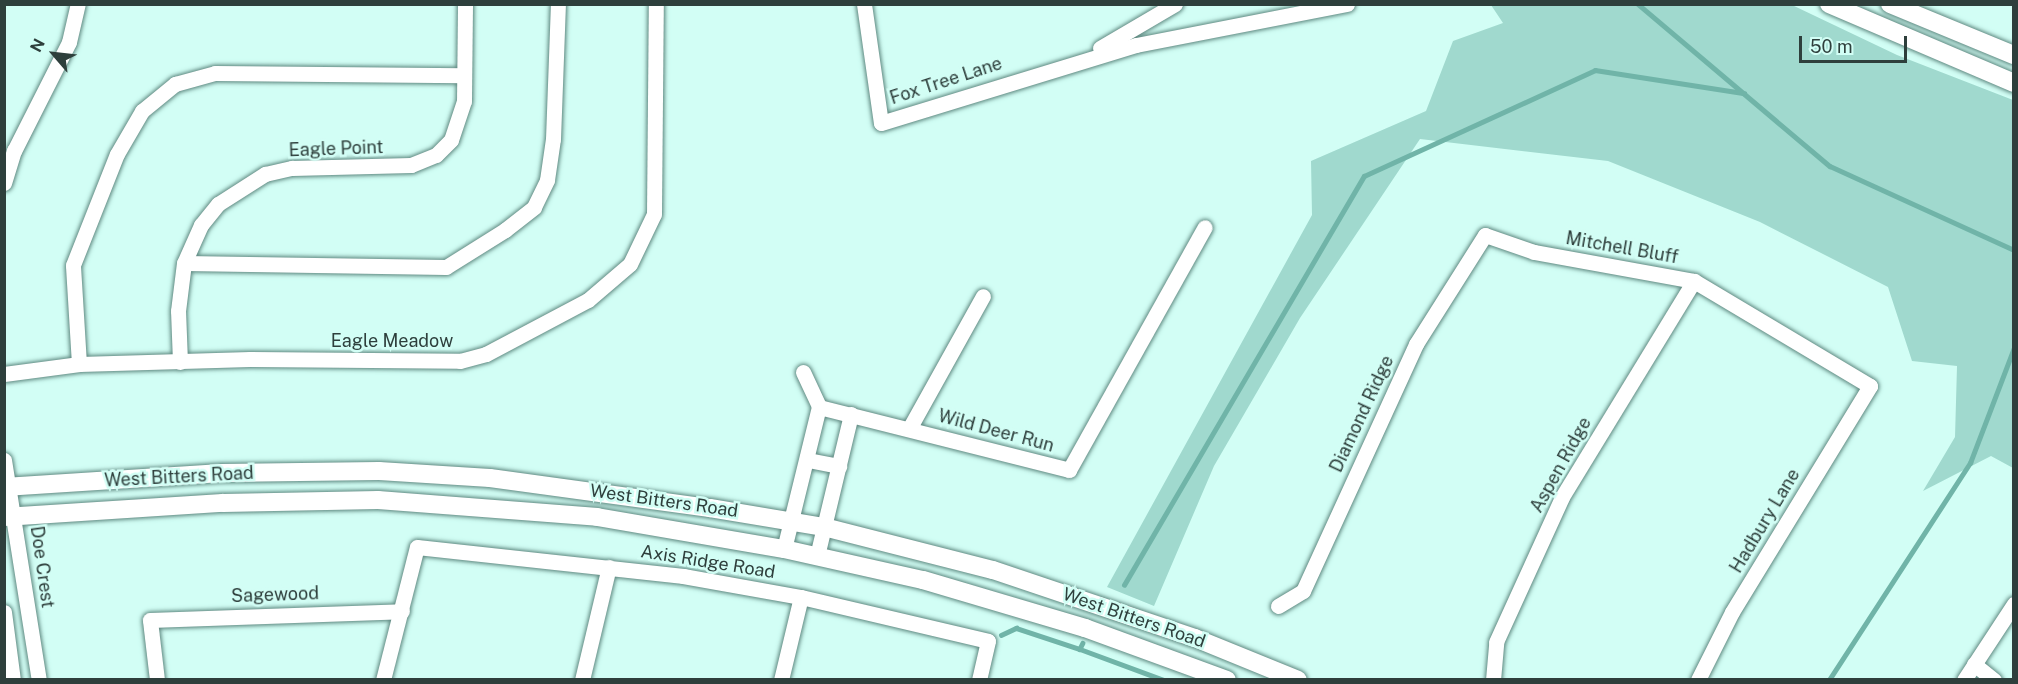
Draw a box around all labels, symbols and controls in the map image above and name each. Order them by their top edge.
north arrow [24,24,84,84]
scale bar [1802,24,1910,62]
text: N [26,35,49,55]
text: 50 m [1810,36,1853,57]
street label: Fox Tree Lane [887,53,1005,109]
street label: Eagle Point [288,137,384,161]
street label: Mitchell Bluff [1564,227,1680,269]
street label: Eagle Meadow [331,330,453,352]
street label: Diamond Ridge [1325,352,1399,476]
street label: Wild Deer Run [936,405,1056,457]
street label: Aspen Ridge [1526,414,1596,516]
street label: West Bitters Road [104,462,254,492]
street label: Hadbury Lane [1725,465,1805,577]
street label: West Bitters Road [589,480,739,522]
street label: Doe Crest [26,525,58,609]
street label: Axis Ridge Road [639,541,777,583]
street label: Sagewood [231,583,319,607]
street label: West Bitters Road [1060,583,1208,653]

